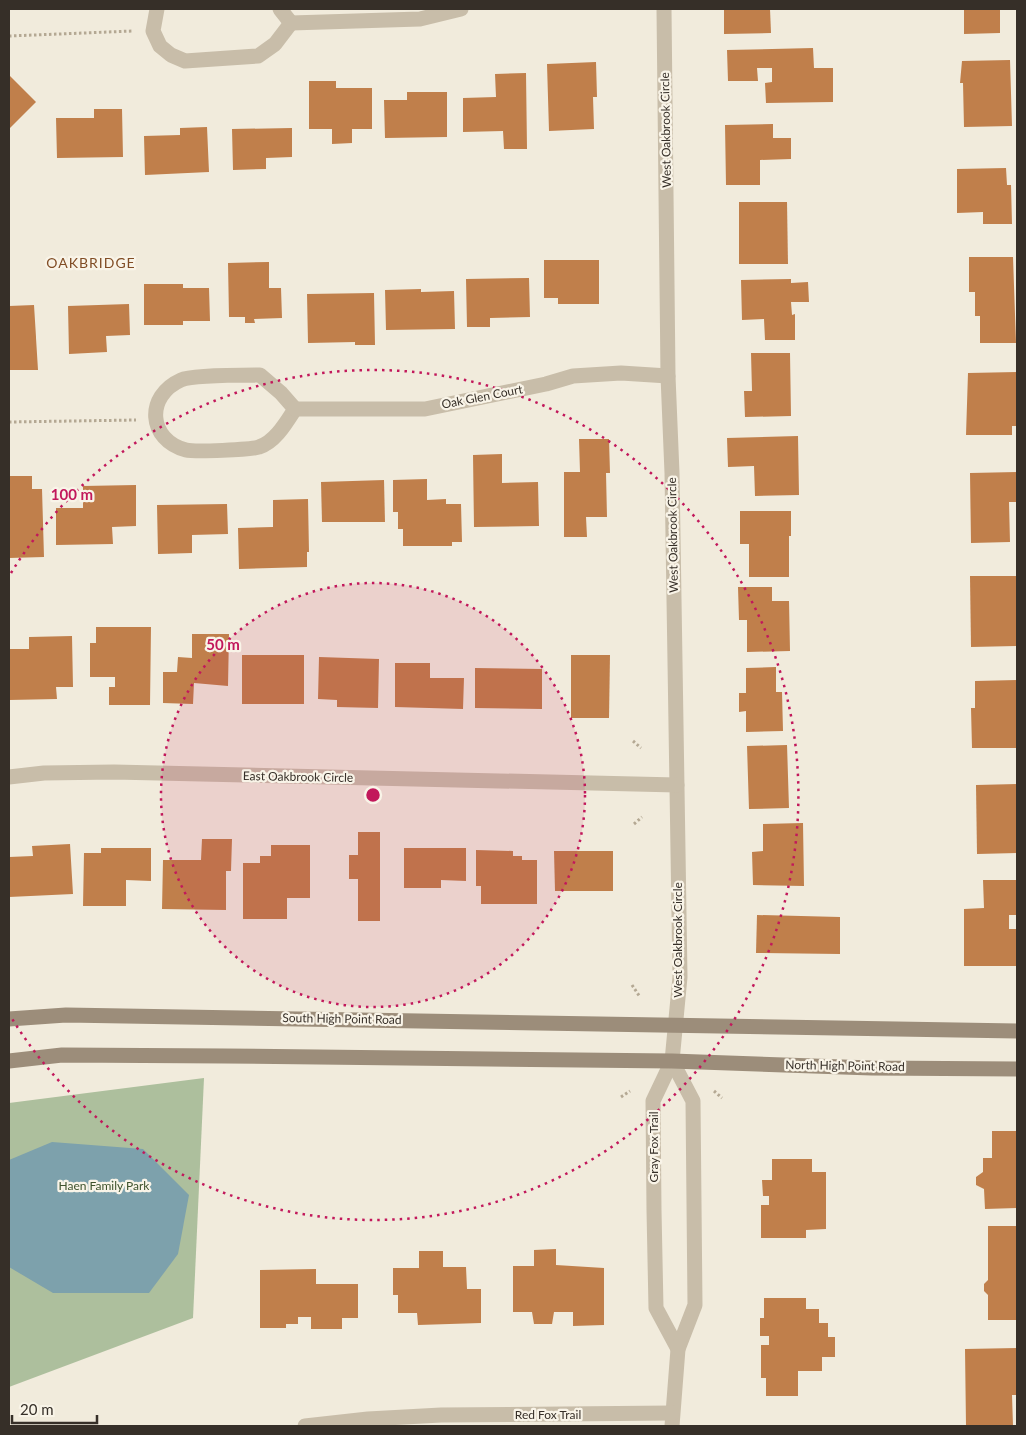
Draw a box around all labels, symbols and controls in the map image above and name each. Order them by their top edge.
street label: West Oakbrook Circle [657,72,674,188]
district label: OAKBRIDGE [46,254,136,271]
street label: Oak Glen Court [440,381,524,412]
street label: West Oakbrook Circle [664,477,681,593]
text: 100 m [51,485,93,503]
text: 50 m [206,635,240,653]
street label: East Oakbrook Circle [243,768,353,785]
centre of rings [364,786,382,804]
street label: West Oakbrook Circle [670,882,685,998]
street label: South High Point Road [282,1010,402,1027]
street label: North High Point Road [785,1057,905,1074]
street label: Gray Fox Trail [646,1112,661,1182]
park label: Haen Family Park [59,1178,150,1193]
scale bar [12,1392,98,1424]
text: 20 m [20,1400,54,1418]
street label: Red Fox Trail [515,1407,581,1422]

